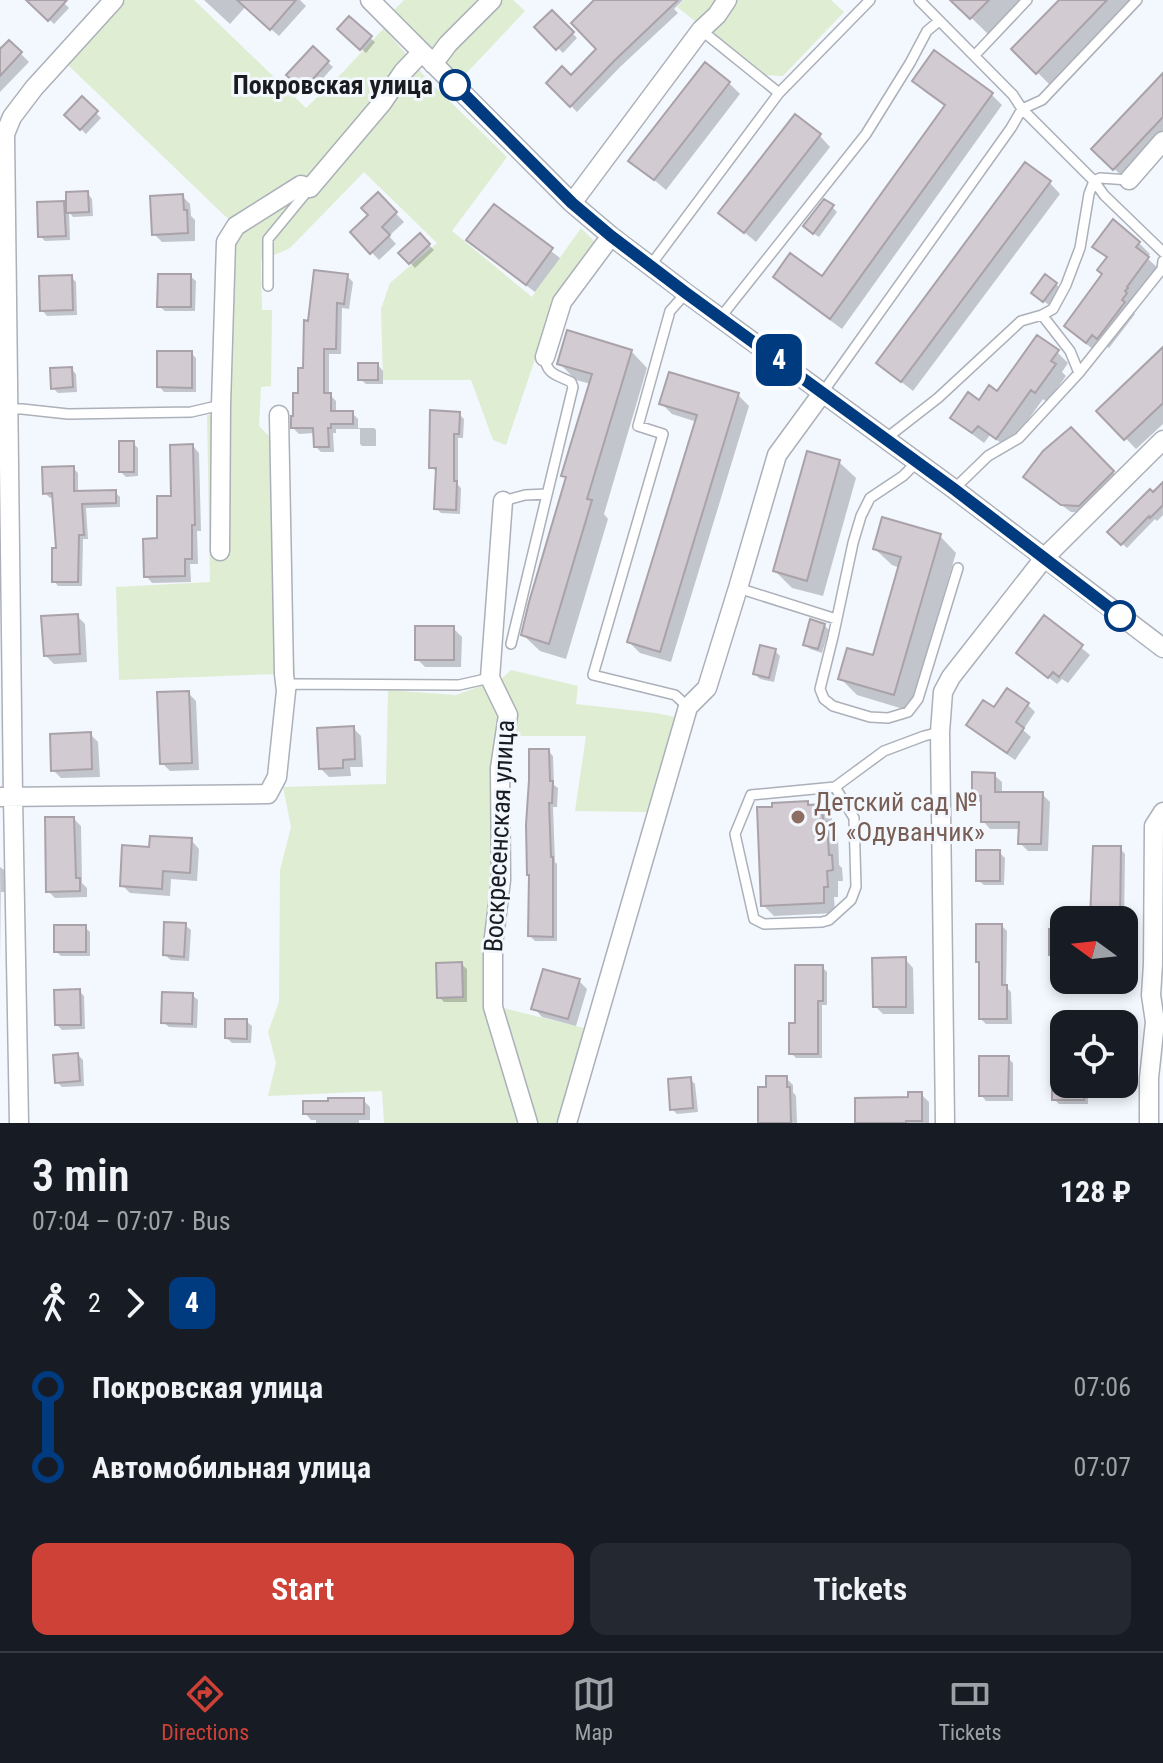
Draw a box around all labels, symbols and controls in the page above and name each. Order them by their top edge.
place label: Покровская улица [233,70,433,100]
marker: Покровская улица [440,70,470,100]
line badge: 4 [753,334,805,386]
text: 4 [772,343,786,376]
unlabelled marker [1105,601,1135,631]
street label: Воскресенская улица [478,719,520,953]
place label: Детский сад № 91 «Одуванчик» [814,787,985,847]
marker: Детский сад № 91 «Одуванчик» [789,808,807,826]
north arrow [1050,906,1138,994]
map controls [1050,906,1138,1098]
button: locate [1050,1010,1138,1098]
text: 3 min [32,1150,129,1202]
text: 128 ₽ [1060,1174,1131,1209]
text: 07:04 – 07:07 · Bus [32,1206,231,1236]
icon: walk [32,1281,76,1325]
icon: forward [113,1281,157,1325]
text: 4 [185,1286,199,1319]
text: 2 [88,1288,101,1318]
text: Покровская улица [92,1370,323,1405]
text: 07:06 [1074,1372,1131,1402]
text: Автомобильная улица [92,1450,371,1485]
text: 07:07 [1074,1452,1131,1482]
button: Start [32,1543,574,1635]
button: Tickets [590,1543,1131,1635]
tab: Directions [161,1672,249,1745]
tab: Map [572,1672,616,1745]
tab: Tickets [938,1672,1002,1745]

